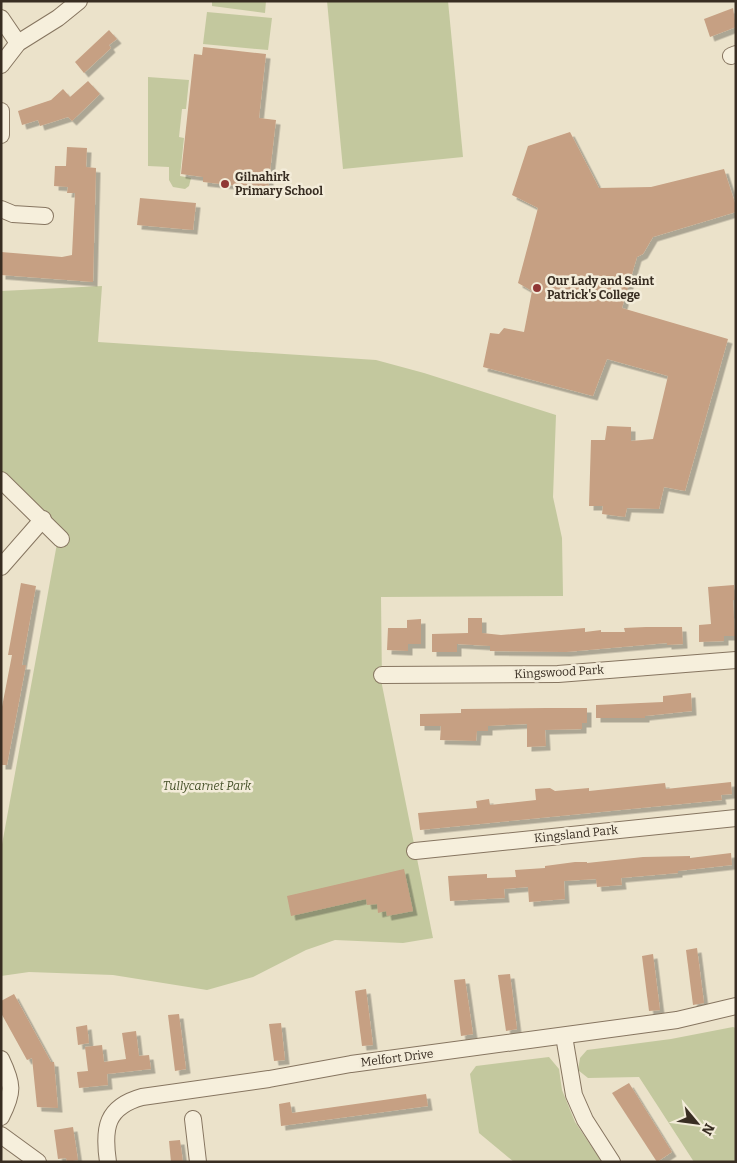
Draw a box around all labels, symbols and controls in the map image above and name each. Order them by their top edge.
place label: Gilnahirk Primary School [235,170,323,198]
marker: Gilnahirk Primary School [219,178,231,190]
place label: Our Lady and Saint Patrick's College [547,274,655,302]
marker: Our Lady and Saint Patrick's College [531,282,543,294]
street label: Kingswood Park [514,663,604,681]
park label: Tullycarnet Park [163,779,252,793]
street label: Kingsland Park [533,823,619,845]
street label: Melfort Drive [360,1047,434,1069]
north arrow [672,1098,722,1148]
text: N [698,1120,718,1138]

